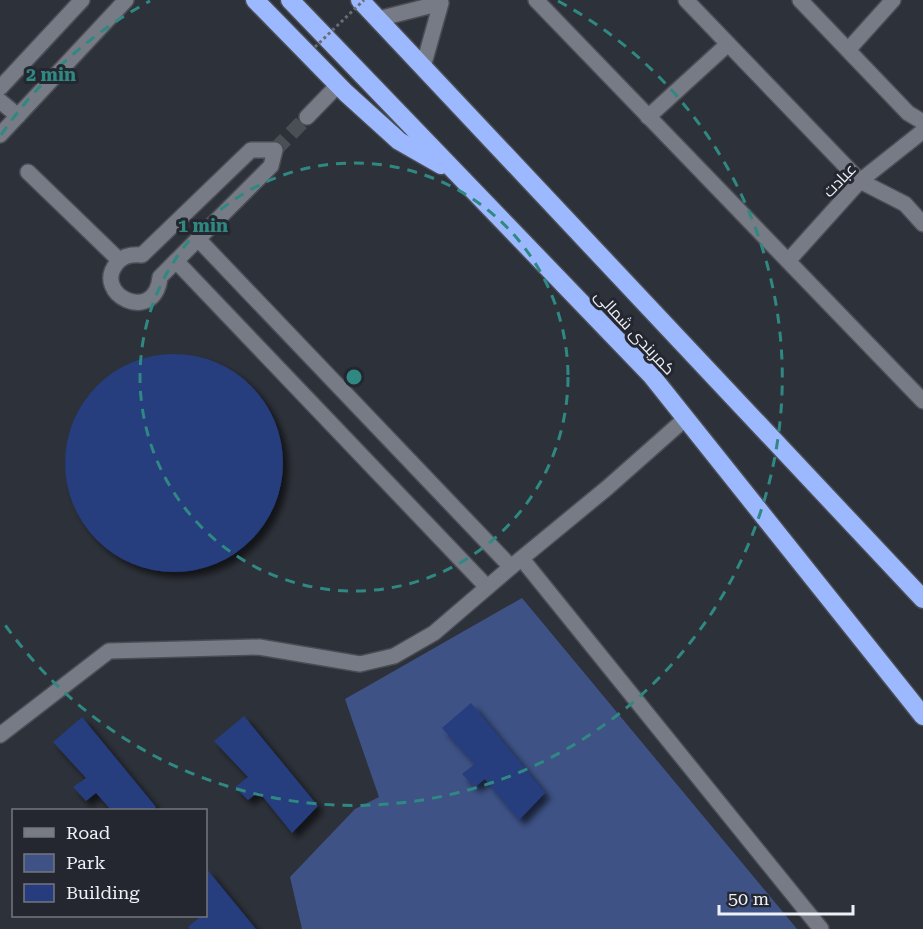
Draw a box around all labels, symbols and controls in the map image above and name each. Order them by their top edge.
text: 2 min [26,64,76,85]
street label: عبادت [819,160,860,201]
text: 1 min [178,215,228,236]
street label: کمربندی شمالی [590,286,679,379]
centre of rings [344,367,364,387]
legend [12,809,207,917]
text: Road [66,822,111,843]
text: Park [66,852,106,873]
scale bar [719,878,852,916]
text: Building [66,882,140,903]
text: 50 m [728,888,769,909]

